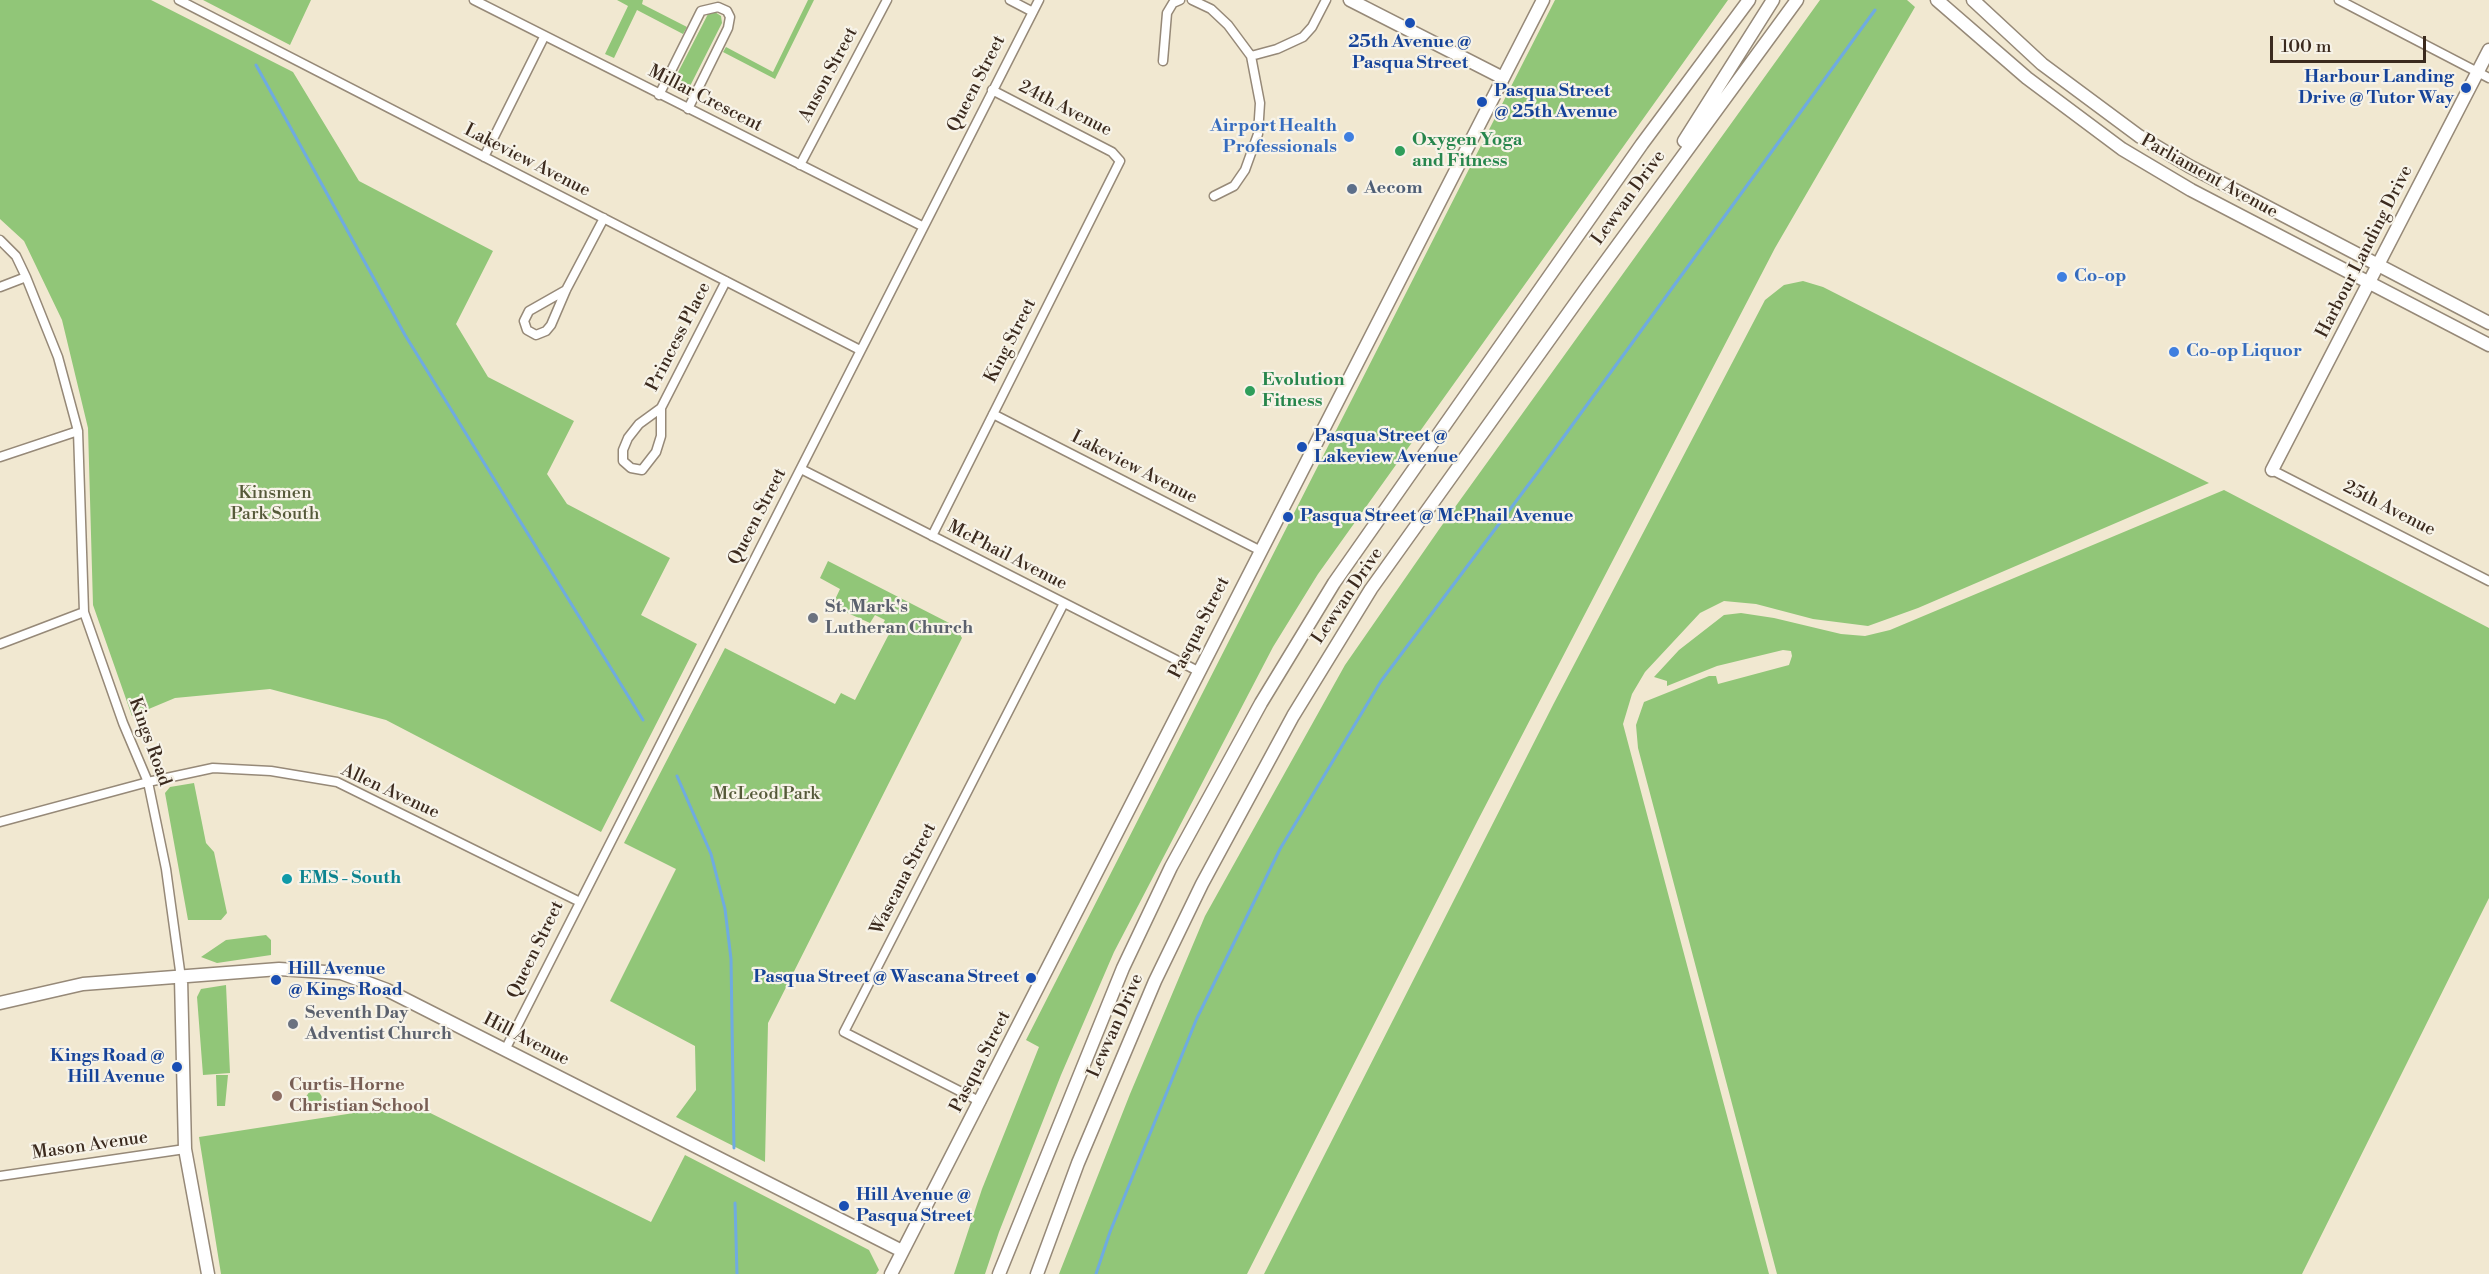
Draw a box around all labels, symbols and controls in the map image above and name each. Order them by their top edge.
marker: 25th Avenue @ Pasqua Street [1403,16,1417,30]
street label: Anson Street [795,24,863,126]
scale bar [2273,24,2429,62]
street label: Queen Street [943,32,1011,136]
place label: 25th Avenue @ Pasqua Street [1348,32,1472,74]
text: 100 m [2281,35,2332,58]
street label: Millar Crescent [644,61,766,137]
place label: Harbour Landing Drive @ Tutor Way [2298,67,2454,110]
street label: 24th Avenue [1015,76,1115,142]
place label: Pasqua Street @ 25th Avenue [1494,81,1617,124]
marker: Harbour Landing Drive @ Tutor Way [2459,81,2473,95]
marker: Pasqua Street @ 25th Avenue [1475,95,1489,109]
place label: Airport Health Professionals [1210,116,1337,158]
street label: Lakeview Avenue [460,120,594,202]
marker: Airport Health Professionals [1342,130,1356,144]
place label: Oxygen Yoga and Fitness [1412,130,1523,172]
street label: Parliament Avenue [2137,130,2281,224]
marker: Oxygen Yoga and Fitness [1393,144,1407,158]
street label: Lewvan Drive [1587,147,1671,249]
street label: Harbour Landing Drive [2312,162,2418,342]
place label: Aecom [1364,178,1423,200]
marker: Aecom [1345,182,1359,196]
place label: Co-op [2074,266,2127,288]
marker: Co-op [2055,270,2069,284]
street label: Princess Place [642,279,716,395]
street label: King Street [981,295,1041,387]
place label: Co-op Liquor [2186,341,2302,363]
marker: Co-op Liquor [2167,345,2181,359]
place label: Evolution Fitness [1262,370,1344,412]
marker: Evolution Fitness [1243,384,1257,398]
place label: Pasqua Street @ Lakeview Avenue [1314,426,1458,468]
street label: Lakeview Avenue [1067,427,1201,509]
marker: Pasqua Street @ Lakeview Avenue [1295,440,1309,454]
street label: Queen Street [724,465,792,569]
street label: 25th Avenue [2339,477,2439,541]
park label: Kinsmen Park South [230,483,320,526]
place label: Pasqua Street @ McPhail Avenue [1300,506,1573,528]
marker: Pasqua Street @ McPhail Avenue [1281,510,1295,524]
street label: McPhail Avenue [944,517,1070,595]
street label: Lewvan Drive [1308,544,1388,648]
street label: Pasqua Street [1165,573,1235,683]
place label: St. Mark's Lutheran Church [825,597,973,640]
marker: St. Mark's Lutheran Church [806,611,820,625]
street label: Kings Road [123,695,175,789]
street label: Allen Avenue [337,760,443,824]
park label: McLeod Park [712,784,820,806]
street label: Wascana Street [867,819,941,939]
place label: EMS - South [299,868,401,890]
marker: EMS - South [280,872,294,886]
street label: Queen Street [503,898,569,1002]
place label: Hill Avenue @ Kings Road [288,959,403,1002]
place label: Pasqua Street @ Wascana Street [753,967,1019,989]
marker: Pasqua Street @ Wascana Street [1024,971,1038,985]
street label: Lewvan Drive [1083,971,1149,1081]
marker: Hill Avenue @ Kings Road [269,973,283,987]
place label: Seventh Day Adventist Church [305,1003,452,1046]
street label: Pasqua Street [946,1007,1016,1117]
street label: Hill Avenue [479,1009,573,1071]
marker: Seventh Day Adventist Church [286,1017,300,1031]
place label: Kings Road @ Hill Avenue [50,1046,165,1088]
marker: Kings Road @ Hill Avenue [170,1060,184,1074]
place label: Curtis-Horne Christian School [289,1075,430,1118]
marker: Curtis-Horne Christian School [270,1089,284,1103]
street label: Mason Avenue [31,1127,149,1165]
place label: Hill Avenue @ Pasqua Street [856,1185,972,1228]
marker: Hill Avenue @ Pasqua Street [837,1199,851,1213]

